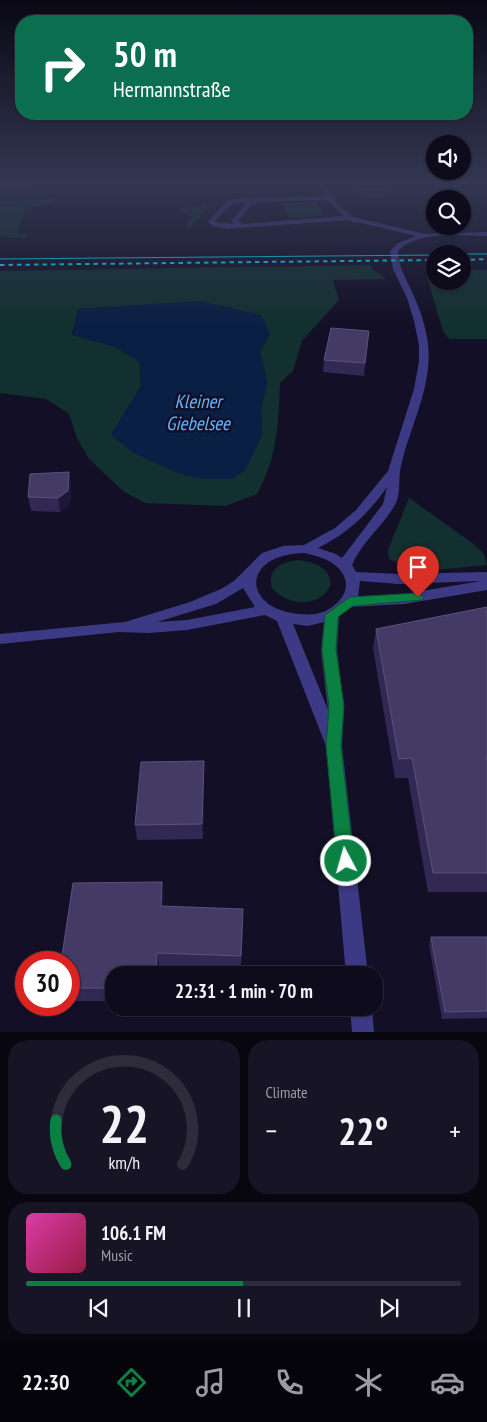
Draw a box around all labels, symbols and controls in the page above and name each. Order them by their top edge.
text: 50 m [113,31,177,77]
icon: right [30,35,95,100]
text: Hermannstraße [113,75,230,103]
map controls [426,135,471,290]
button: sound [426,135,471,180]
button: search [426,190,471,235]
button: layers [426,245,471,290]
water label: Kleiner Giebelsee [166,389,231,435]
pin [397,546,439,597]
icon: arrive [404,553,432,581]
position arrow [319,834,371,886]
speed limit sign: 30 [15,951,80,1016]
text: 22:31 · 1 min · 70 m [175,979,313,1003]
text: Climate [266,1082,308,1102]
text: 22 [99,1090,149,1157]
text: 22° [338,1106,388,1155]
text: − [266,1112,277,1149]
text: + [449,1112,461,1149]
text: km/h [108,1151,140,1174]
text: 106.1 FM [101,1221,166,1245]
text: Music [101,1245,133,1265]
icon: previous [85,1294,113,1322]
icon: pause [230,1294,258,1322]
icon: next [375,1294,403,1322]
icon: directions [114,1365,149,1400]
icon: music [193,1365,228,1400]
icon: phone [272,1365,307,1400]
icon: climate [351,1365,386,1400]
icon: car [430,1365,465,1400]
text: 22:30 [22,1368,70,1396]

